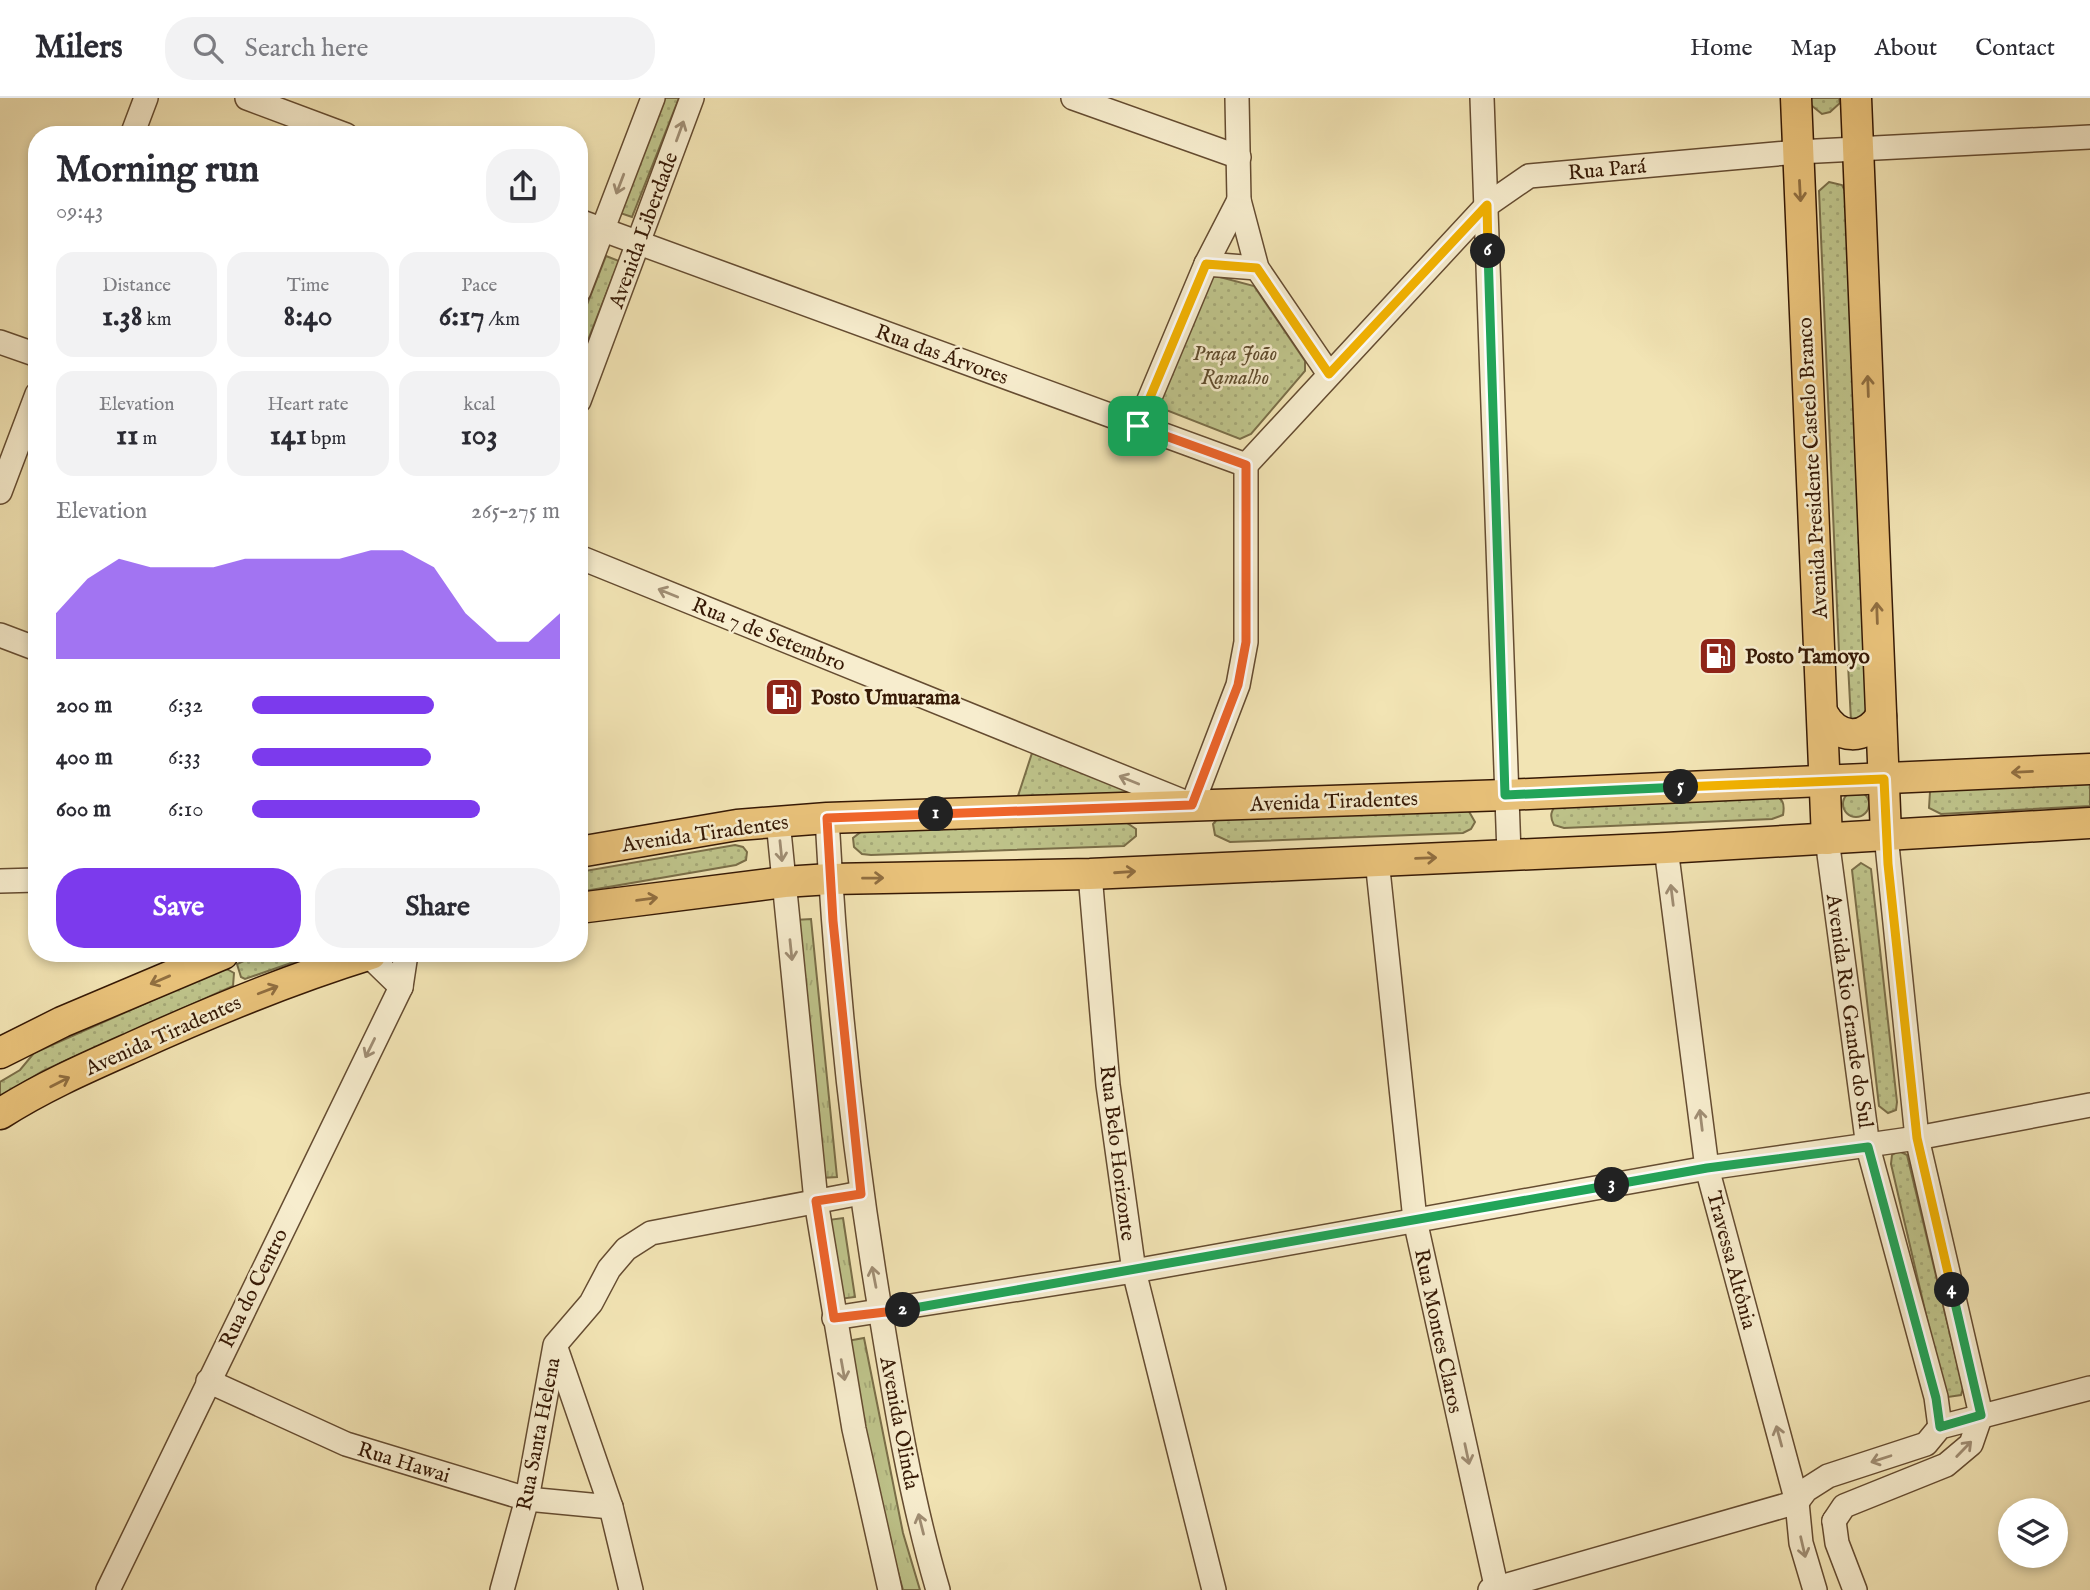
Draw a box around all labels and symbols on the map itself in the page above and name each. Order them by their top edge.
one-way arrow [675,120,687,142]
street label: Avenida Liberdade [603,148,685,313]
street label: Rua Pará [1567,154,1648,187]
one-way arrow [612,173,625,195]
one-way arrow [1794,179,1807,201]
pin: 6 [1470,234,1506,268]
street label: Avenida Presidente Castelo Branco [1792,316,1835,620]
street label: Rua das Árvores [871,318,1012,392]
park label: Praça João Ramalho [1193,341,1277,392]
one-way arrow [1861,374,1874,397]
pin [1108,396,1168,456]
one-way arrow [658,585,680,598]
street label: Rua 7 de Setembro [687,592,849,679]
one-way arrow [1870,602,1883,625]
fuel station icon: Posto Tamoyo [1697,635,1739,677]
place label: Posto Tamoyo [1745,644,1870,671]
fuel station icon: Posto Umuarama [763,676,805,718]
place label: Posto Umuarama [811,685,961,712]
one-way arrow [2011,766,2034,779]
pin: 5 [1664,770,1698,804]
one-way arrow [1118,772,1140,785]
street label: Avenida Tiradentes [1249,786,1419,819]
pin: 1 [918,796,954,832]
street label: Avenida Tiradentes [619,809,790,860]
one-way arrow [775,840,788,862]
one-way arrow [1414,851,1437,864]
one-way arrow [1113,865,1136,878]
one-way arrow [861,871,884,885]
one-way arrow [1666,884,1679,906]
street label: Avenida Rio Grande do Sul [1819,891,1878,1130]
one-way arrow [635,892,658,905]
one-way arrow [785,938,798,960]
one-way arrow [150,975,171,988]
one-way arrow [257,983,279,996]
street label: Avenida Tiradentes [80,990,246,1083]
one-way arrow [363,1037,377,1058]
street label: Rua Belo Horizonte [1092,1064,1141,1243]
one-way arrow [49,1074,70,1088]
one-way arrow [1695,1109,1708,1132]
pin: 3 [1594,1168,1630,1202]
street label: Travessa Altônia [1699,1188,1762,1333]
street label: Rua do Centro [214,1225,295,1353]
street label: Rua Montes Claros [1407,1247,1468,1416]
one-way arrow [866,1266,880,1288]
pin: 4 [1934,1272,1969,1308]
pin: 2 [886,1292,920,1328]
street label: Avenida Olinda [872,1354,925,1493]
street label: Rua Santa Helena [511,1355,568,1513]
one-way arrow [837,1358,850,1381]
one-way arrow [1772,1425,1785,1447]
street label: Rua Hawai [354,1437,453,1490]
one-way arrow [1955,1440,1972,1457]
one-way arrow [1460,1442,1474,1465]
one-way arrow [1871,1453,1893,1466]
one-way arrow [914,1513,927,1536]
one-way arrow [1797,1535,1810,1557]

